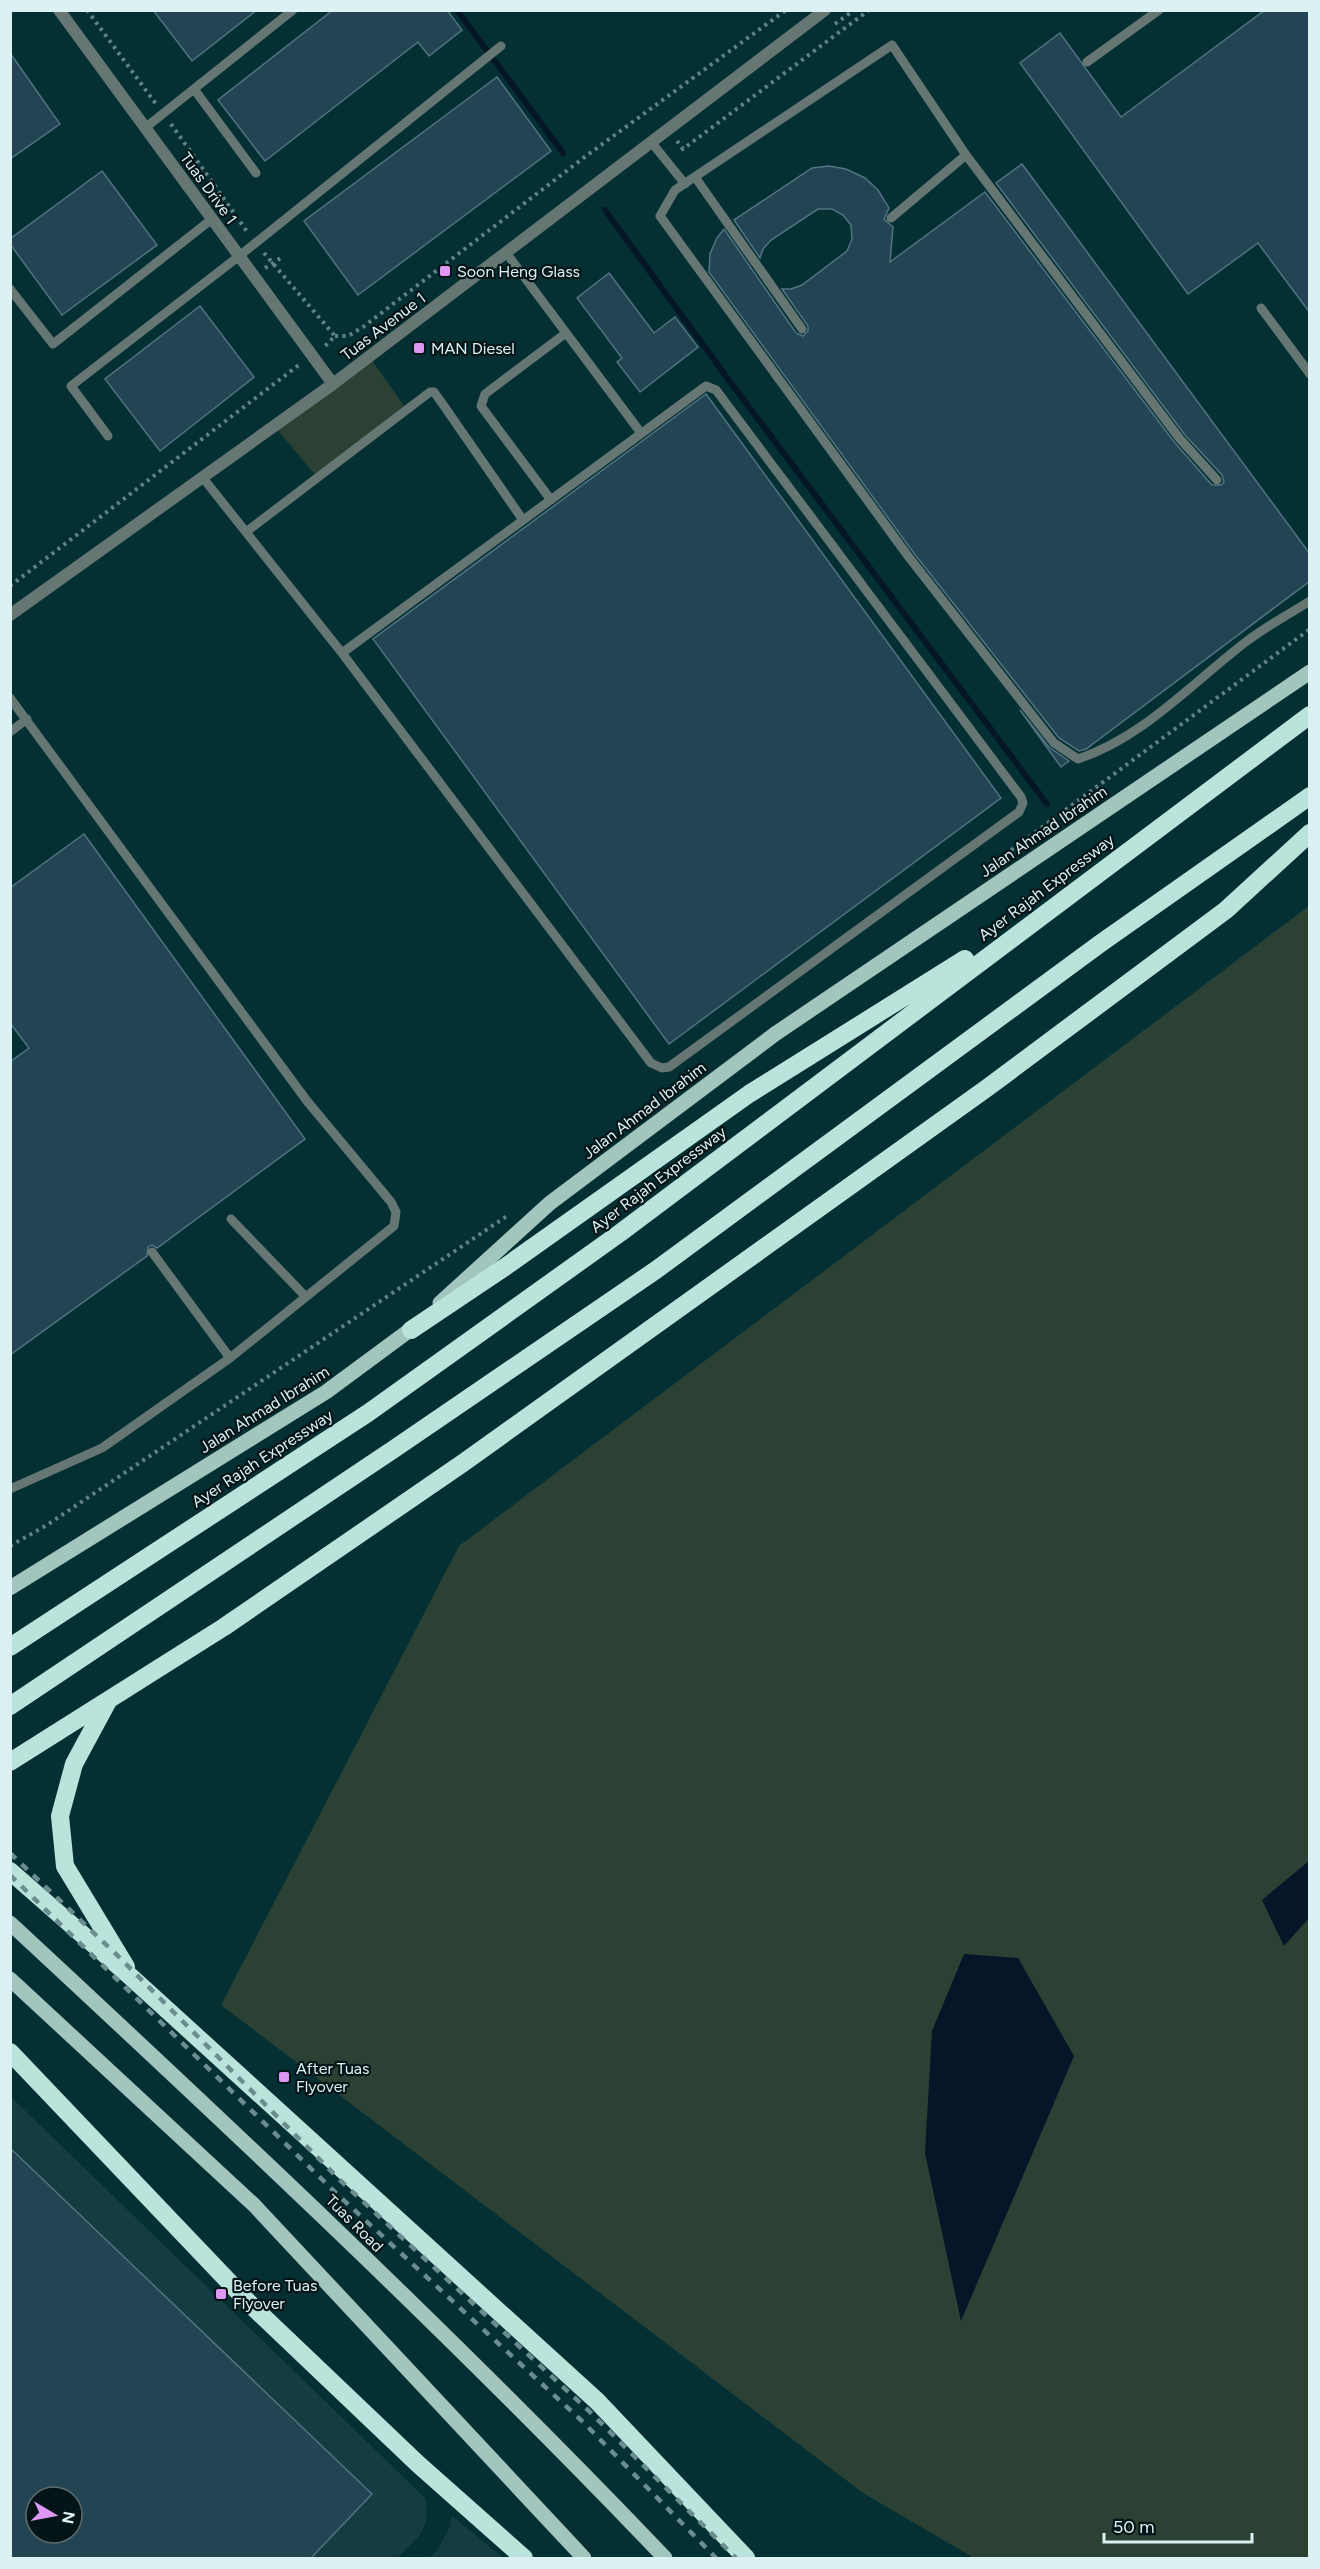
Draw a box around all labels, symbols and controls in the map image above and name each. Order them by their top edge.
street label: Tuas Drive 1 [176,149,241,228]
place label: Soon Heng Glass [457,262,580,281]
marker: Soon Heng Glass [438,264,452,278]
street label: Tuas Avenue 1 [337,288,429,364]
place label: MAN Diesel [431,339,515,358]
marker: MAN Diesel [412,341,426,355]
street label: Jalan Ahmad Ibrahim [976,782,1111,881]
street label: Ayer Rajah Expressway [975,830,1118,945]
street label: Jalan Ahmad Ibrahim [579,1058,710,1163]
street label: Ayer Rajah Expressway [587,1122,730,1237]
street label: Jalan Ahmad Ibrahim [196,1362,333,1457]
street label: Ayer Rajah Expressway [188,1405,337,1511]
place label: After Tuas Flyover [296,2059,369,2096]
marker: After Tuas Flyover [277,2070,291,2084]
street label: Tuas Road [322,2191,387,2256]
place label: Before Tuas Flyover [233,2276,317,2313]
marker: Before Tuas Flyover [214,2287,228,2301]
north arrow [24,2485,84,2545]
scale bar [1104,2506,1252,2544]
text: N [58,2510,79,2525]
text: 50 m [1113,2516,1155,2538]

